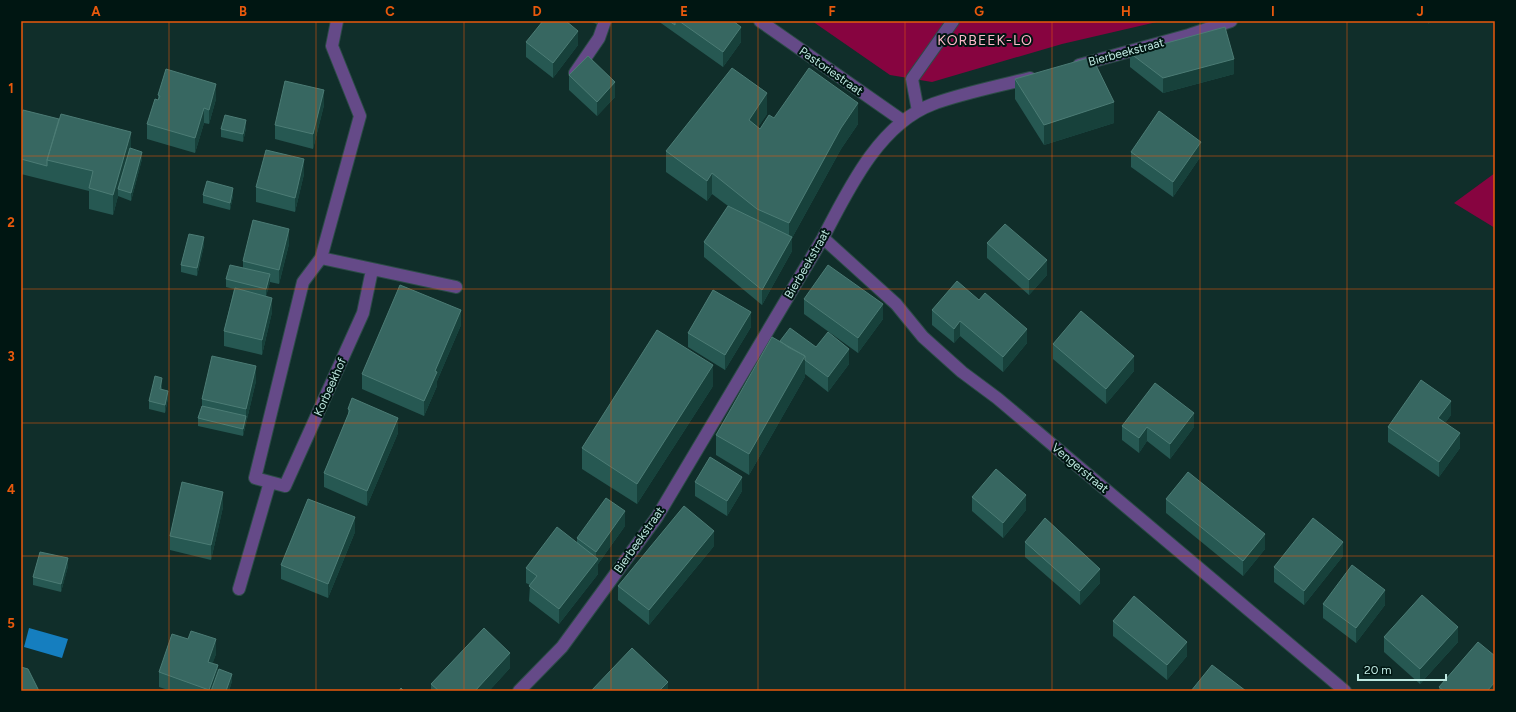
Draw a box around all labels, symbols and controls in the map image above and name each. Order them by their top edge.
text: A [91,4,101,19]
text: B [239,4,247,19]
text: C [385,4,395,19]
text: D [532,4,542,19]
text: E [680,4,688,19]
text: F [828,4,836,19]
text: G [974,4,984,19]
text: H [1121,4,1131,19]
text: I [1271,4,1275,19]
text: J [1416,4,1424,19]
district label: KORBEEK-LO [937,32,1033,49]
street label: Bierbeekstraat [1087,35,1166,69]
street label: Pastoriestraat [797,44,866,98]
text: 1 [8,81,14,96]
text: 2 [7,215,15,230]
street label: Bierbeekstraat [782,226,833,301]
text: 3 [7,349,15,364]
street label: Korbeekhof [311,355,349,418]
street label: Vengerstraat [1049,440,1112,496]
text: 4 [7,482,15,497]
street label: Bierbeekstraat [611,504,667,576]
text: 5 [7,616,15,631]
scale bar [1358,656,1446,682]
text: 20 m [1364,663,1392,677]

